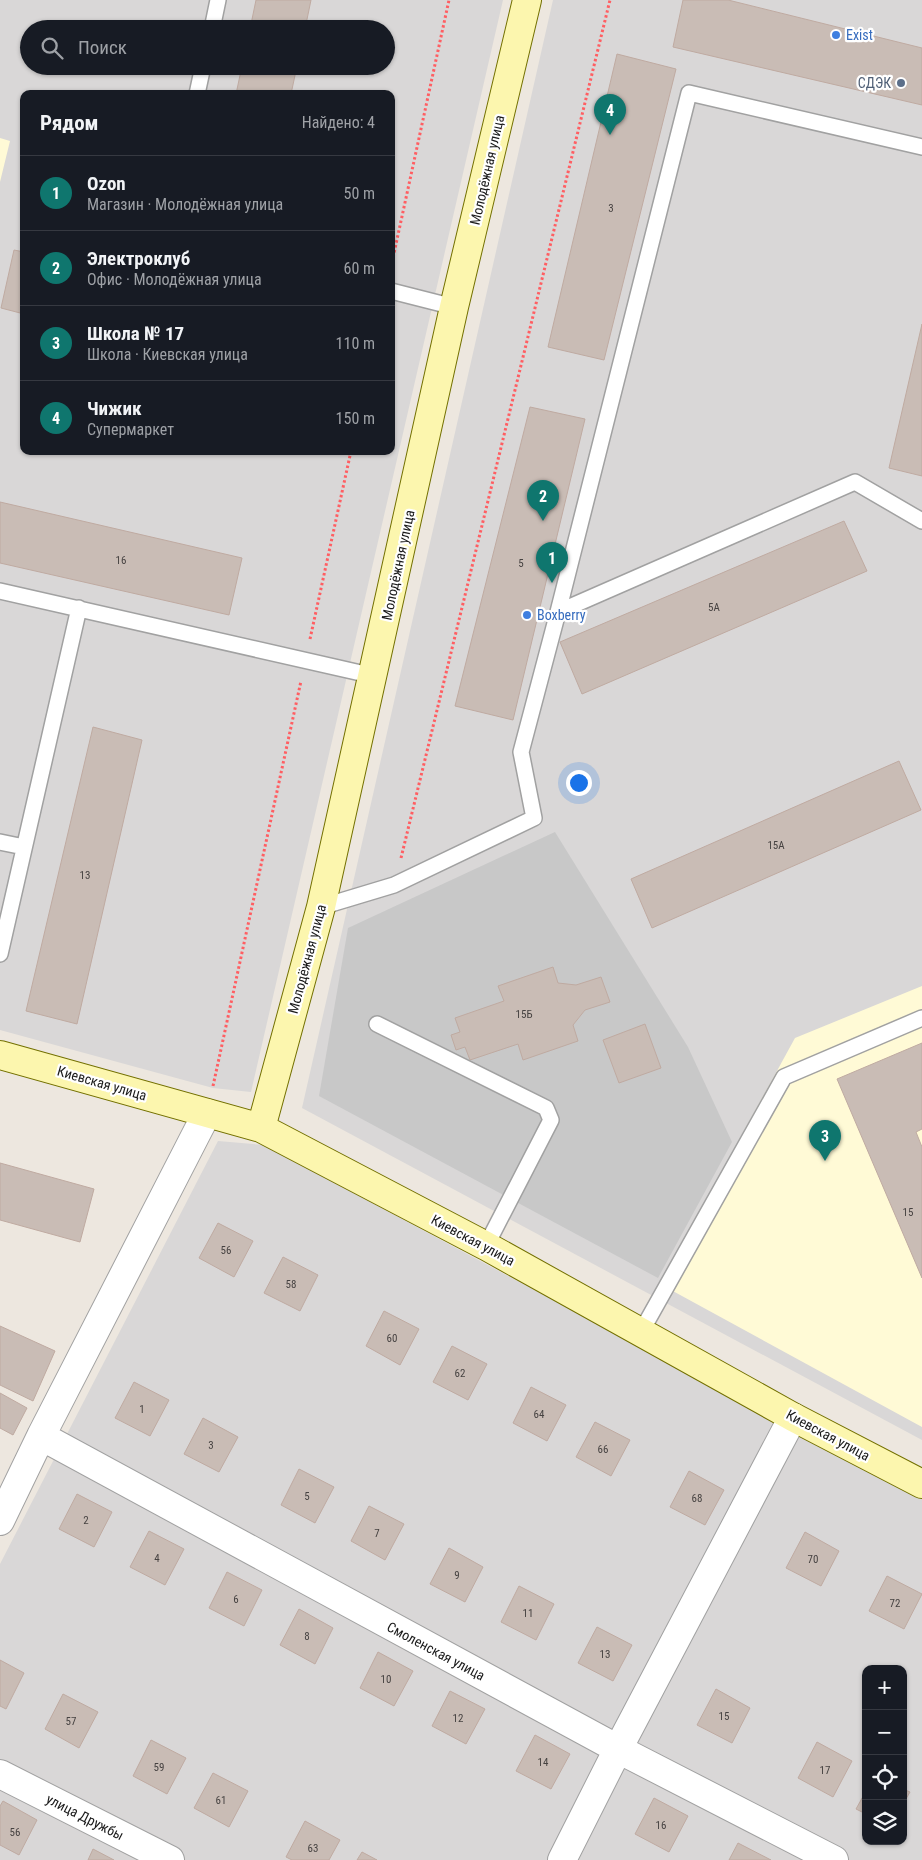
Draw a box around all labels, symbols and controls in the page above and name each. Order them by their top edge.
search box [20,20,395,75]
place label: Exist [846,27,873,43]
marker: Exist [830,29,842,41]
icon: search [38,34,66,62]
text: Поиск [78,36,127,59]
place label: СДЭК [858,75,891,91]
marker: СДЭК [895,77,907,89]
pin: 4 [594,94,626,135]
text: Рядом [40,111,99,135]
text: Найдено: 4 [302,113,375,132]
street label: Молодёжная улица [467,114,507,226]
text: Ozon [87,172,126,195]
text: 1 [52,184,60,203]
text: 50 m [343,184,375,203]
text: Магазин · Молодёжная улица [87,195,283,214]
house number: 3 [608,202,614,215]
text: Электроклуб [87,247,190,270]
text: 2 [52,259,60,278]
text: 60 m [343,259,375,278]
text: Офис · Молодёжная улица [87,270,262,289]
text: Школа № 17 [87,322,184,345]
text: 3 [52,334,60,353]
text: 110 m [336,334,375,353]
text: Школа · Киевская улица [87,345,248,364]
text: Чижик [87,397,141,420]
text: 4 [52,409,60,428]
text: 150 m [336,409,375,428]
text: Супермаркет [87,420,174,439]
pin: 2 [527,480,559,521]
street label: Молодёжная улица [379,508,417,622]
pin: 1 [536,542,568,583]
house number: 16 [116,554,126,567]
house number: 5 [518,557,524,570]
house number: 5А [708,601,721,614]
place label: Boxberry [537,607,586,623]
marker: Boxberry [521,609,533,621]
your location [566,770,592,796]
house number: 15А [767,839,785,852]
house number: 13 [80,869,90,882]
street label: Молодёжная улица [285,903,329,1015]
house number: 15Б [516,1008,532,1021]
street label: Киевская улица [55,1063,149,1103]
pin: 3 [809,1120,841,1161]
house number: 15 [903,1206,913,1219]
street label: Киевская улица [429,1211,517,1269]
house number: 56 [221,1244,231,1257]
house number: 58 [286,1278,296,1291]
house number: 60 [387,1332,397,1345]
house number: 62 [455,1367,465,1380]
house number: 1 [139,1403,145,1416]
street label: Киевская улица [784,1406,872,1464]
house number: 64 [534,1408,545,1421]
house number: 3 [208,1439,214,1452]
house number: 66 [598,1443,608,1456]
house number: 5 [304,1490,310,1503]
house number: 68 [692,1492,702,1505]
house number: 2 [83,1514,89,1527]
house number: 7 [374,1527,380,1540]
house number: 4 [154,1552,160,1565]
house number: 70 [808,1553,818,1566]
house number: 9 [454,1569,460,1582]
house number: 6 [233,1593,239,1606]
house number: 72 [890,1597,900,1610]
house number: 11 [523,1607,533,1620]
street label: Смоленская улица [384,1618,488,1684]
house number: 8 [304,1630,310,1643]
house number: 13 [600,1648,610,1661]
map controls [862,1665,907,1845]
button: + [862,1665,907,1710]
house number: 10 [381,1673,391,1686]
house number: 15 [719,1710,729,1723]
button: − [862,1710,907,1755]
house number: 12 [453,1712,463,1725]
house number: 57 [66,1715,76,1728]
button: locate [862,1755,907,1800]
house number: 14 [538,1756,549,1769]
house number: 59 [154,1761,164,1774]
house number: 17 [820,1764,830,1777]
street label: улица Дружбы [44,1791,126,1843]
house number: 61 [216,1794,226,1807]
button: layers [862,1800,907,1845]
house number: 16 [656,1819,666,1832]
house number: 56 [10,1826,20,1839]
house number: 63 [308,1842,318,1855]

